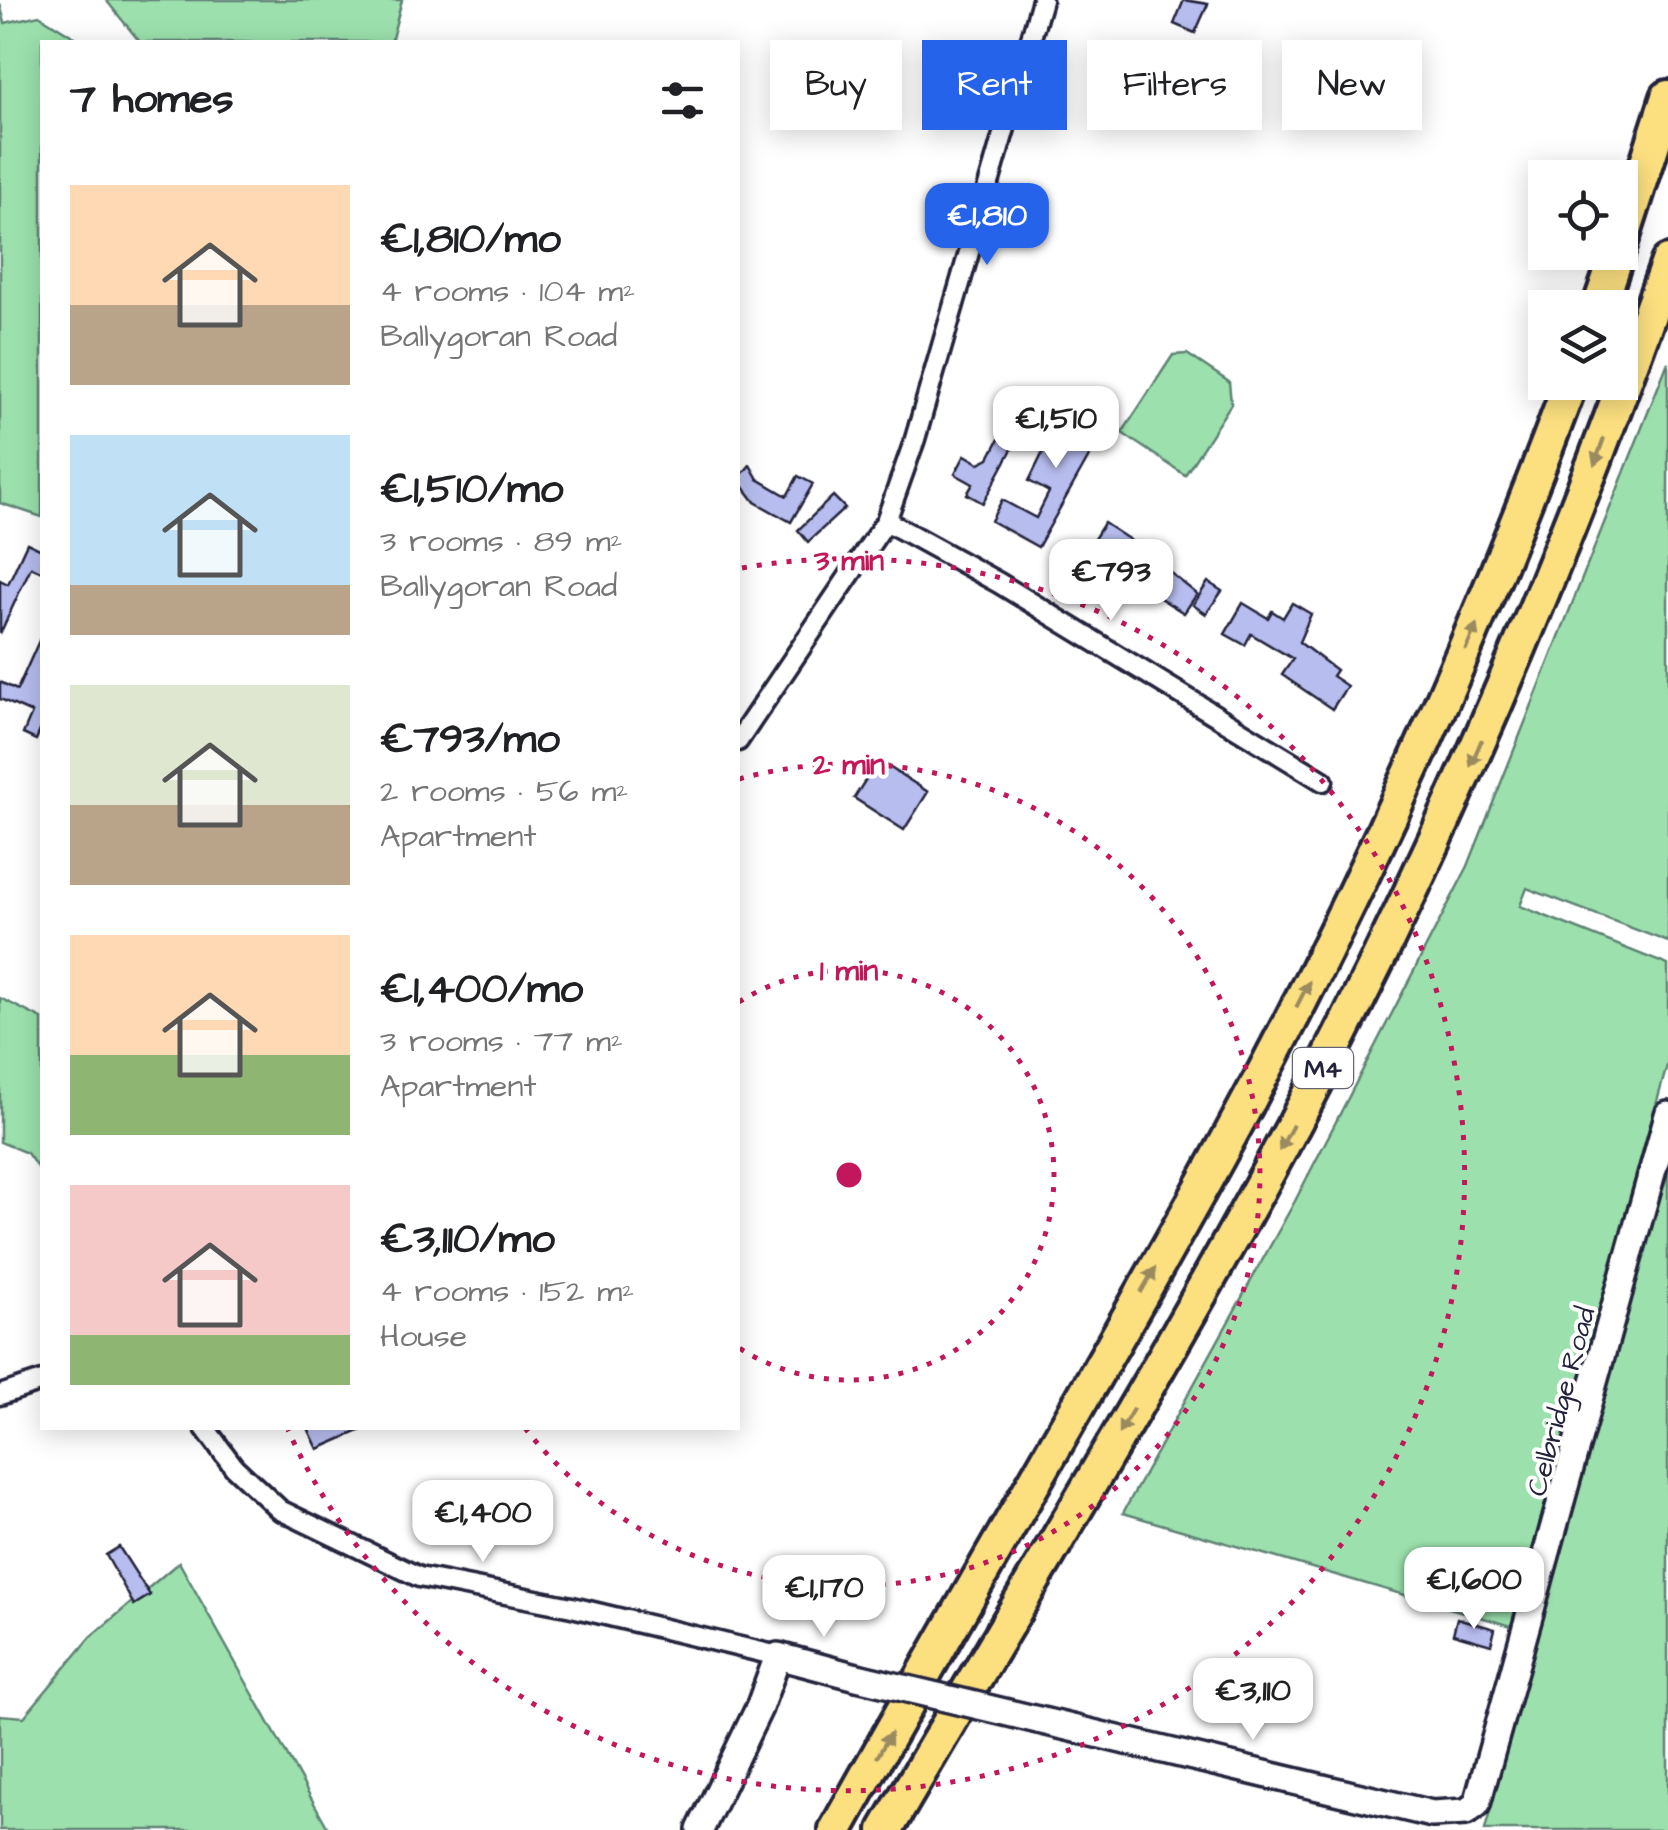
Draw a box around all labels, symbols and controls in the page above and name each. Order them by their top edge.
chip: Buy [770,40,902,130]
chip: Rent [922,40,1067,130]
chip: Filters [1087,40,1262,130]
chip: New [1282,40,1422,130]
text: 7 homes [70,71,234,129]
icon: filters [655,73,710,128]
map controls [1528,160,1638,400]
button: locate [1528,160,1638,270]
pin: €1,810 [906,183,1068,268]
text: €1,810 [947,193,1027,238]
text: €1,810/mo [380,211,561,269]
icon: home [150,225,270,345]
text: 4 rooms · 104 m² [380,269,635,314]
button: layers [1528,290,1638,400]
text: Ballygoran Road [380,314,617,359]
pin: €1,510 [975,386,1137,471]
text: €1,510 [1015,396,1097,441]
one-way arrow [1591,437,1606,467]
text: €1,510/mo [380,461,563,519]
icon: home [150,475,270,595]
text: 3 rooms · 89 m² [380,519,623,564]
pin: €793 [1052,539,1170,624]
text: 3 min [813,540,884,582]
text: €793 [1071,549,1151,594]
text: Ballygoran Road [380,564,617,609]
one-way arrow [1463,622,1479,652]
text: €793/mo [380,711,560,769]
icon: home [150,725,270,845]
one-way arrow [1468,738,1484,768]
text: 2 min [812,744,885,786]
text: 2 rooms · 56 m² [380,769,628,814]
text: Apartment [380,814,536,859]
text: 1 min [820,950,878,992]
text: €1,400/mo [380,961,583,1019]
icon: home [150,975,270,1095]
one-way arrow [1294,980,1311,1009]
text: 3 rooms · 77 m² [380,1019,623,1064]
road number: M4 [1293,1048,1353,1088]
text: Apartment [380,1064,536,1109]
one-way arrow [1278,1124,1295,1153]
centre of rings [831,1157,867,1193]
text: €3,110/mo [380,1211,555,1269]
icon: home [150,1225,270,1345]
one-way arrow [1139,1265,1156,1294]
text: 4 rooms · 152 m² [380,1269,634,1314]
street label: Celbridge Road [1517,1303,1606,1501]
text: House [380,1314,467,1359]
one-way arrow [1117,1407,1135,1435]
pin: €1,400 [402,1480,564,1565]
text: €1,400 [434,1490,532,1535]
pin: €1,600 [1393,1547,1555,1632]
pin: €1,170 [743,1555,905,1640]
text: €1,600 [1426,1557,1522,1602]
text: €1,170 [784,1565,864,1610]
pin: €3,110 [1172,1658,1334,1743]
text: €3,110 [1215,1668,1291,1713]
one-way arrow [875,1730,892,1759]

